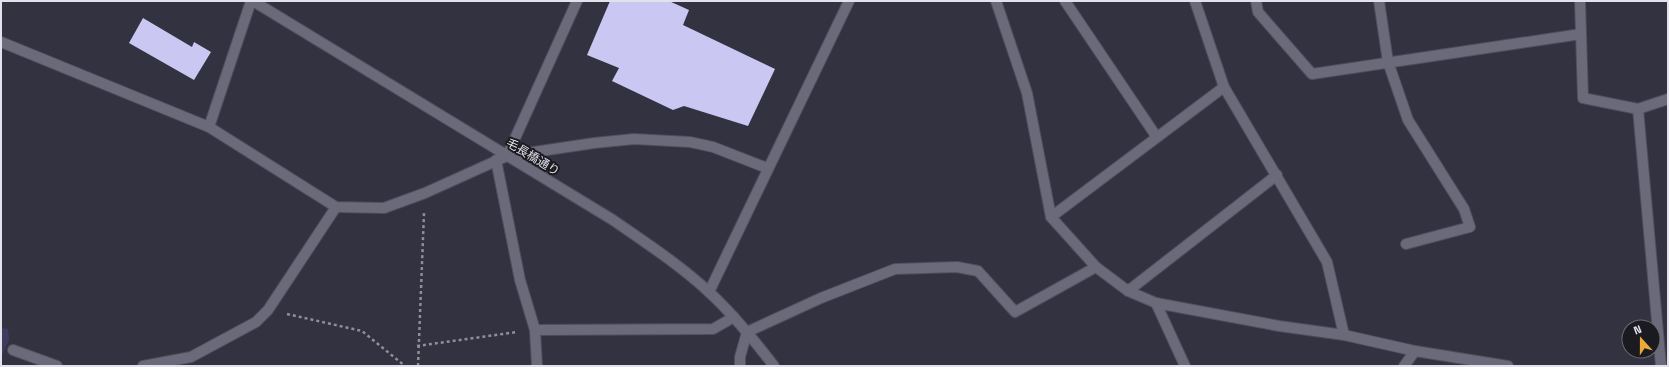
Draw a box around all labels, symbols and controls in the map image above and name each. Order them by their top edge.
street label: 毛長橋通り [503,135,563,179]
north arrow [1621,319,1661,359]
text: N [1631,322,1643,338]

